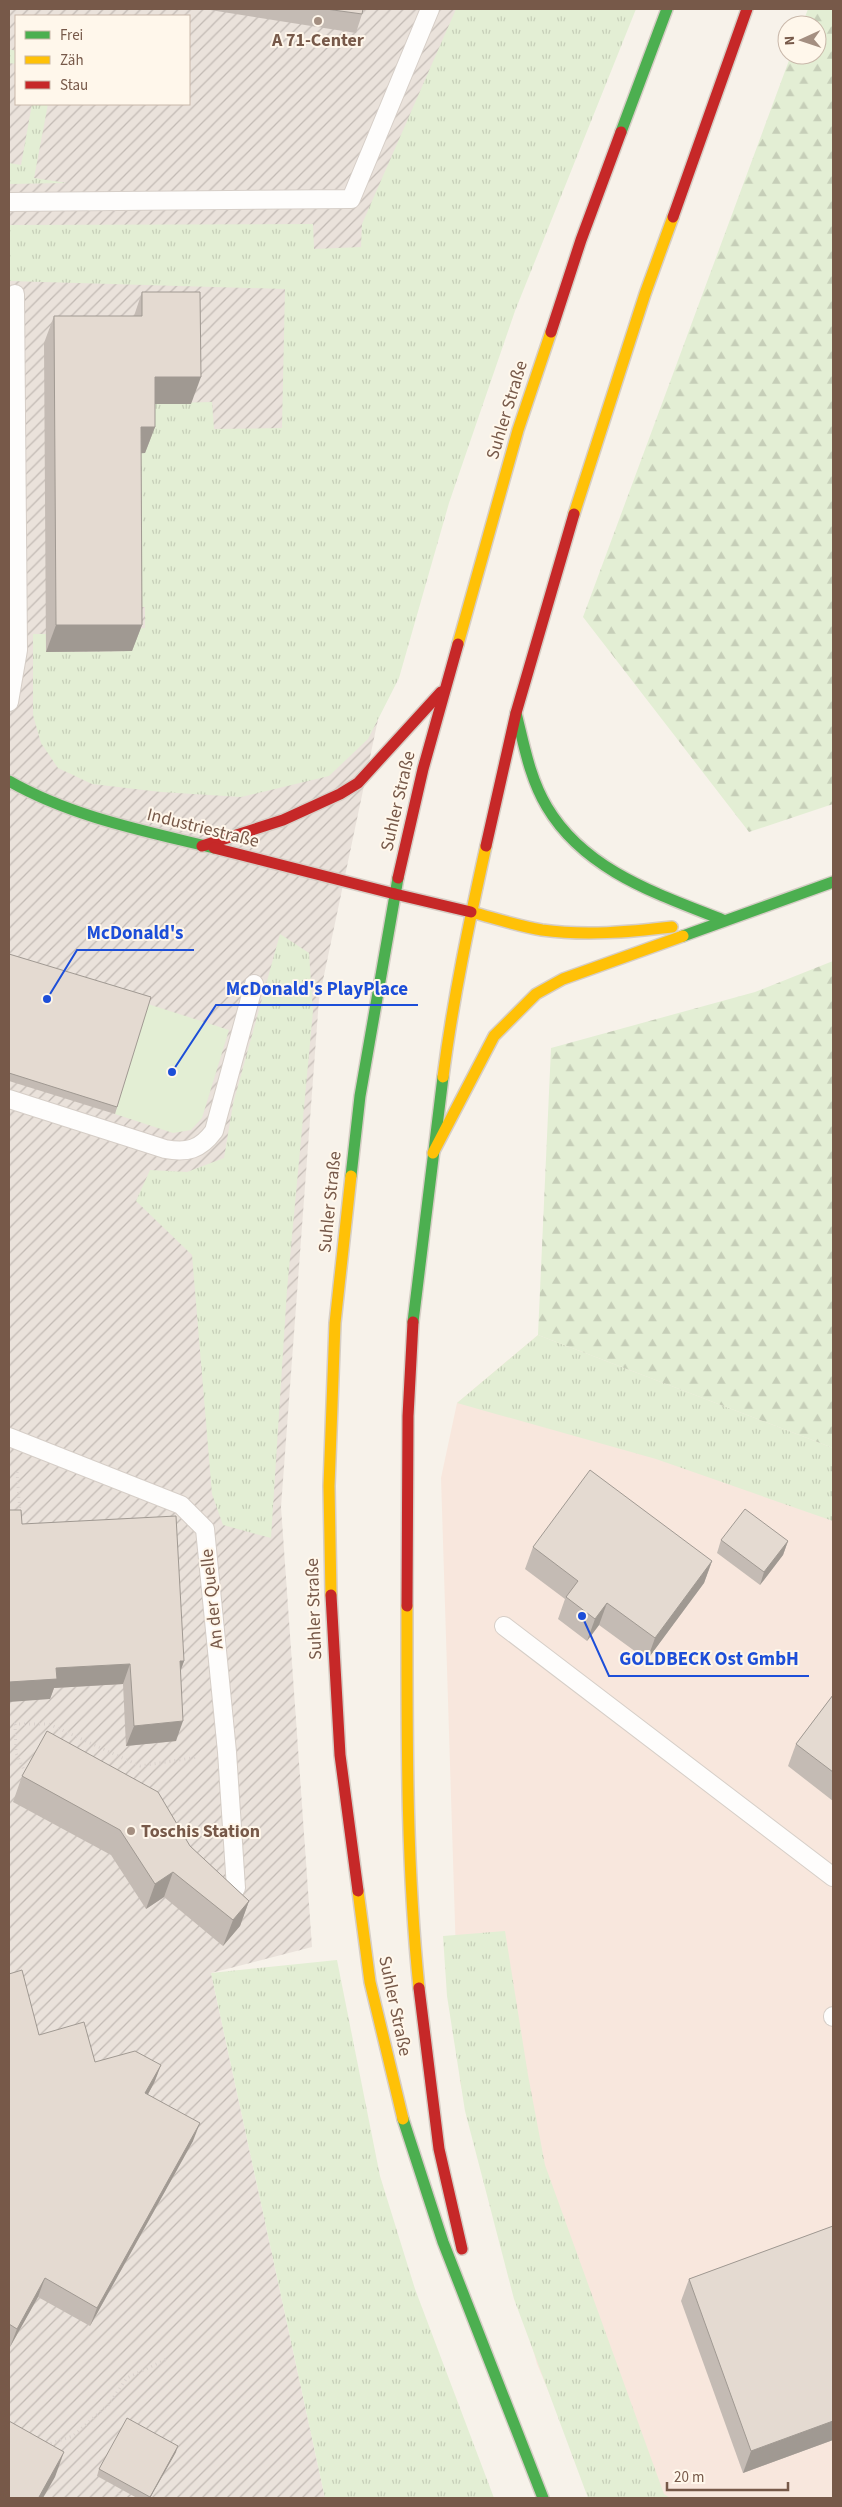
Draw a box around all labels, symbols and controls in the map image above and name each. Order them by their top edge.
legend [15,15,190,105]
marker: A 71-Center [312,15,324,27]
north arrow [777,15,827,65]
text: Frei [60,25,83,46]
place label: A 71-Center [271,28,365,53]
text: N [780,35,800,46]
text: Zäh [60,50,84,71]
text: Stau [60,75,88,96]
street label: Suhler Straße [480,358,534,462]
street label: Suhler Straße [374,748,422,854]
street label: Industriestraße [144,802,262,854]
callout: McDonald's [77,916,194,950]
text: McDonald's [87,920,183,947]
callout: McDonald's PlayPlace [216,971,418,1005]
text: McDonald's PlayPlace [226,976,408,1003]
street label: Suhler Straße [312,1150,348,1254]
street label: An der Quelle [194,1548,230,1650]
street label: Suhler Straße [300,1558,328,1660]
callout: GOLDBECK Ost GmbH [609,1642,809,1676]
text: GOLDBECK Ost GmbH [619,1646,799,1673]
place label: Toschis Station [141,1819,260,1844]
marker: Toschis Station [125,1825,137,1837]
street label: Suhler Straße [372,1954,418,2059]
scale bar [667,2460,788,2492]
text: 20 m [674,2467,704,2488]

